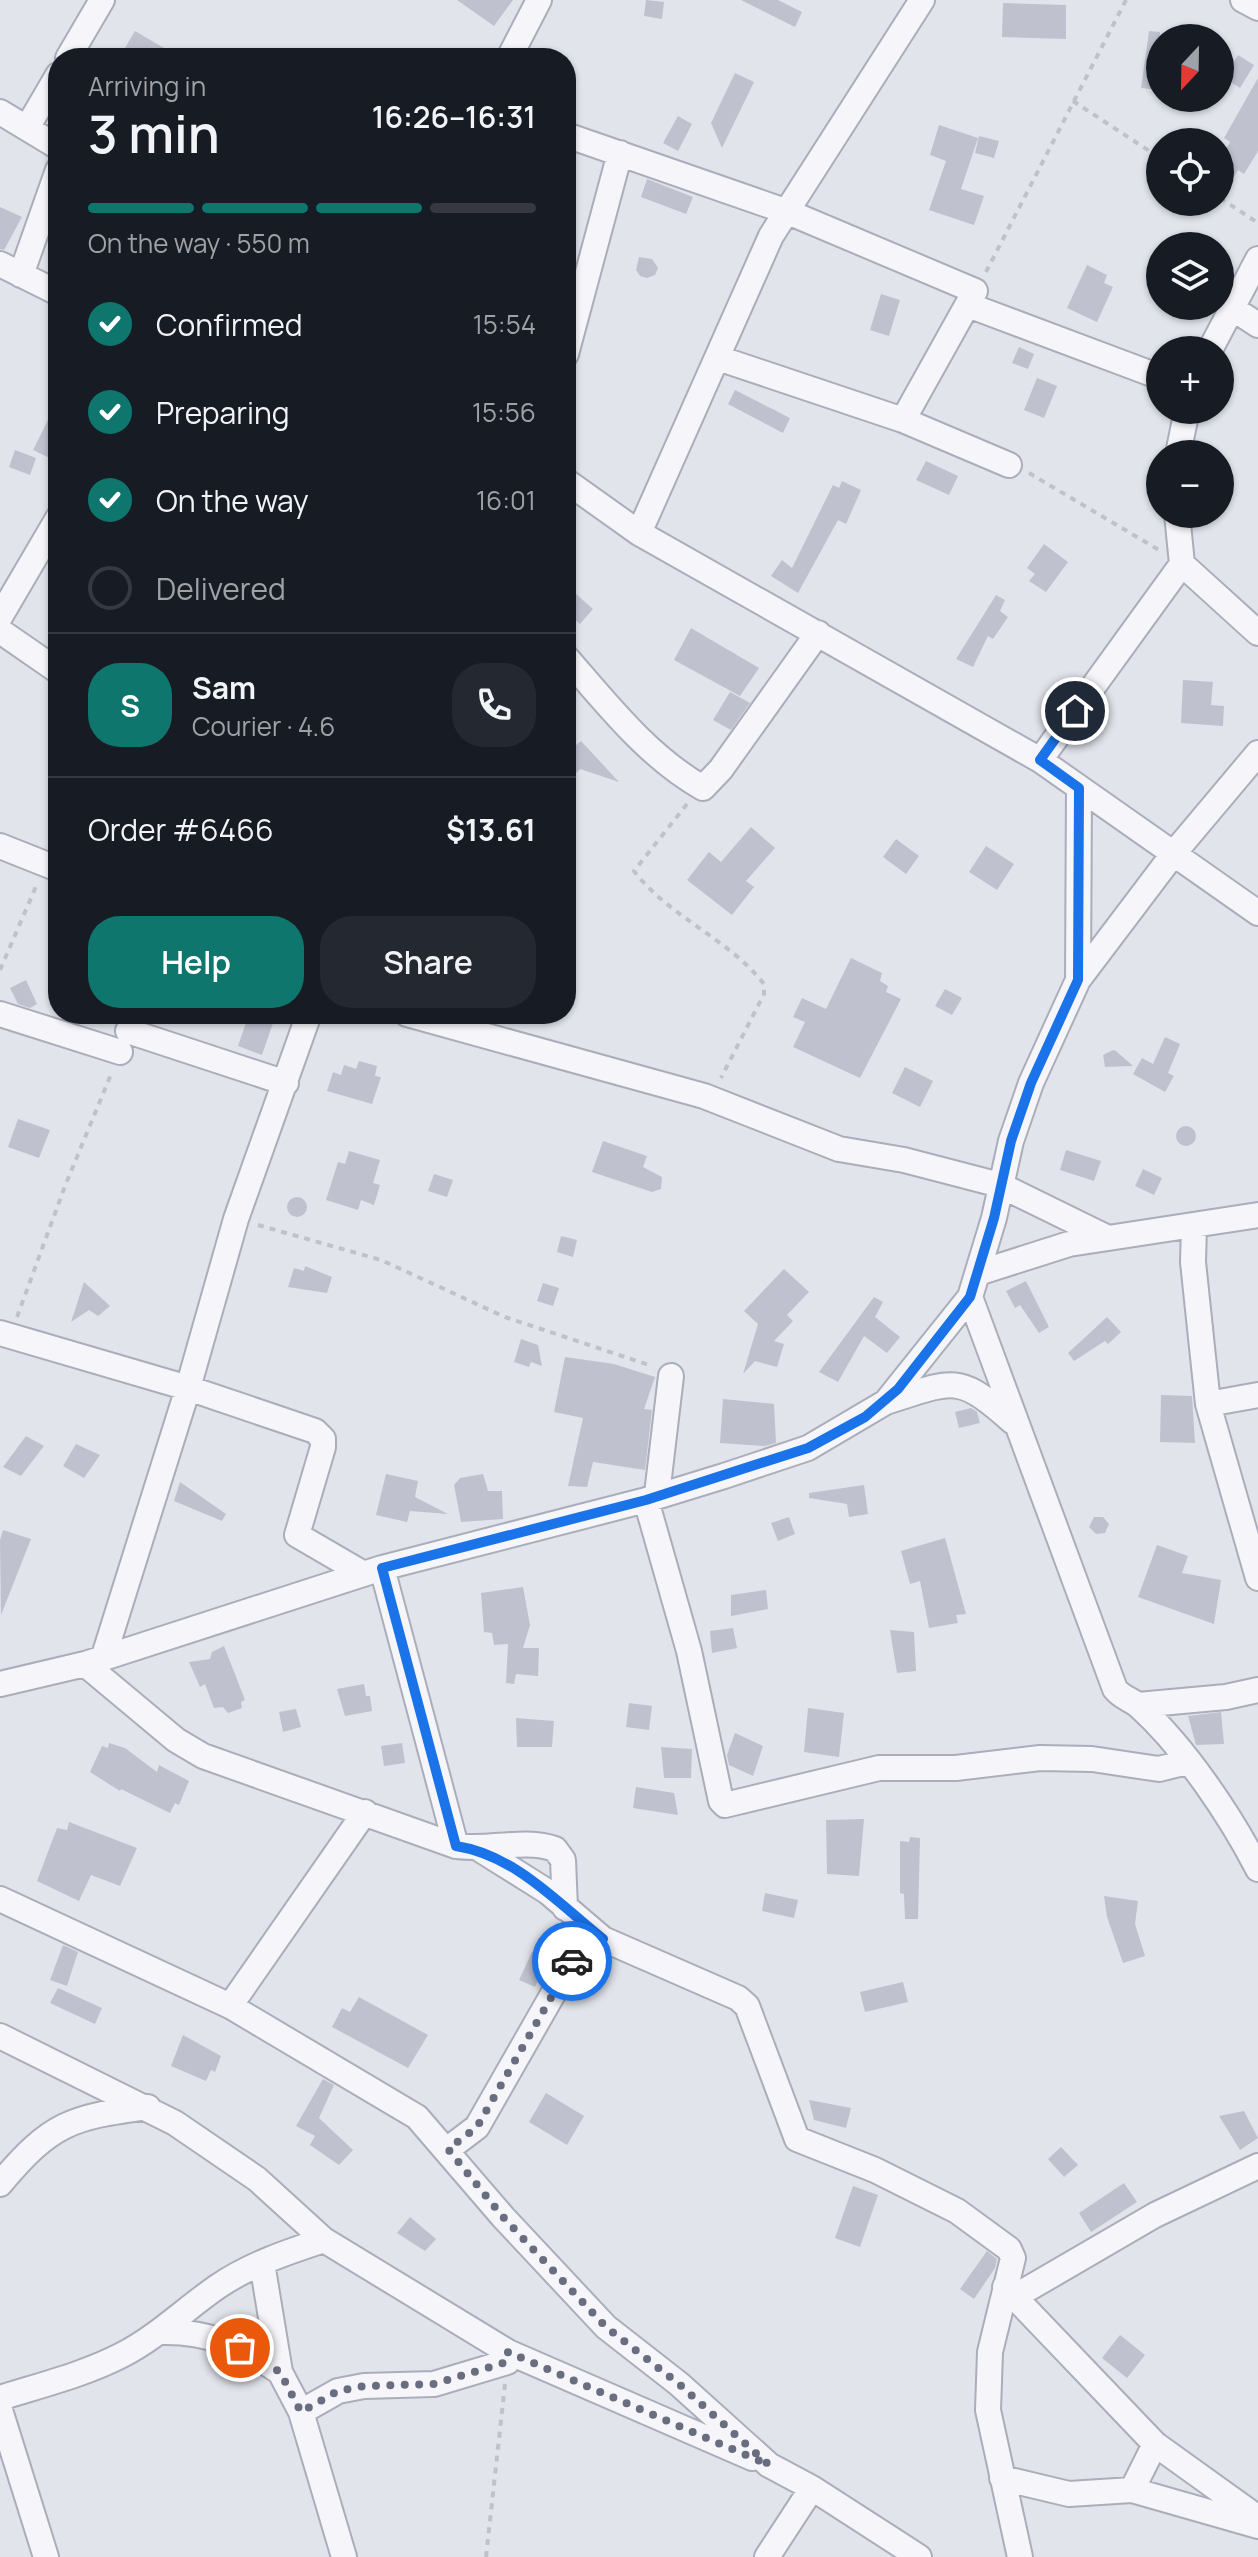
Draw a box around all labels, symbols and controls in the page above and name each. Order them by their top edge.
north arrow [1146,24,1234,112]
map controls [1146,24,1234,528]
text: Arriving in [88,68,206,104]
text: 16:26–16:31 [372,96,536,137]
text: 3 min [88,98,220,169]
button: locate [1146,128,1234,216]
text: On the way · 550 m [88,225,310,261]
button: layers [1146,232,1234,320]
icon: check [88,302,132,346]
text: Confirmed [156,304,303,345]
text: 15:54 [473,306,536,342]
button: + [1146,336,1234,424]
icon: check [88,390,132,434]
text: Preparing [156,392,290,433]
text: 15:56 [472,394,536,430]
button: − [1146,440,1234,528]
icon: check [88,478,132,522]
text: On the way [156,480,309,521]
text: 16:01 [476,482,536,518]
text: Delivered [156,568,286,609]
button: phone [452,663,536,747]
text: Sam [192,667,256,708]
pin [1041,677,1109,745]
text: S [120,685,140,726]
icon: home [1053,689,1097,733]
text: Courier · 4.6 [192,708,335,744]
text: Order #6466 [88,809,274,850]
text: $13.61 [446,809,536,850]
button: Help [88,916,304,1008]
button: Share [320,916,536,1008]
courier [532,1921,612,2001]
icon: car [550,1939,594,1983]
pin [206,2314,274,2382]
icon: bag [218,2326,262,2370]

